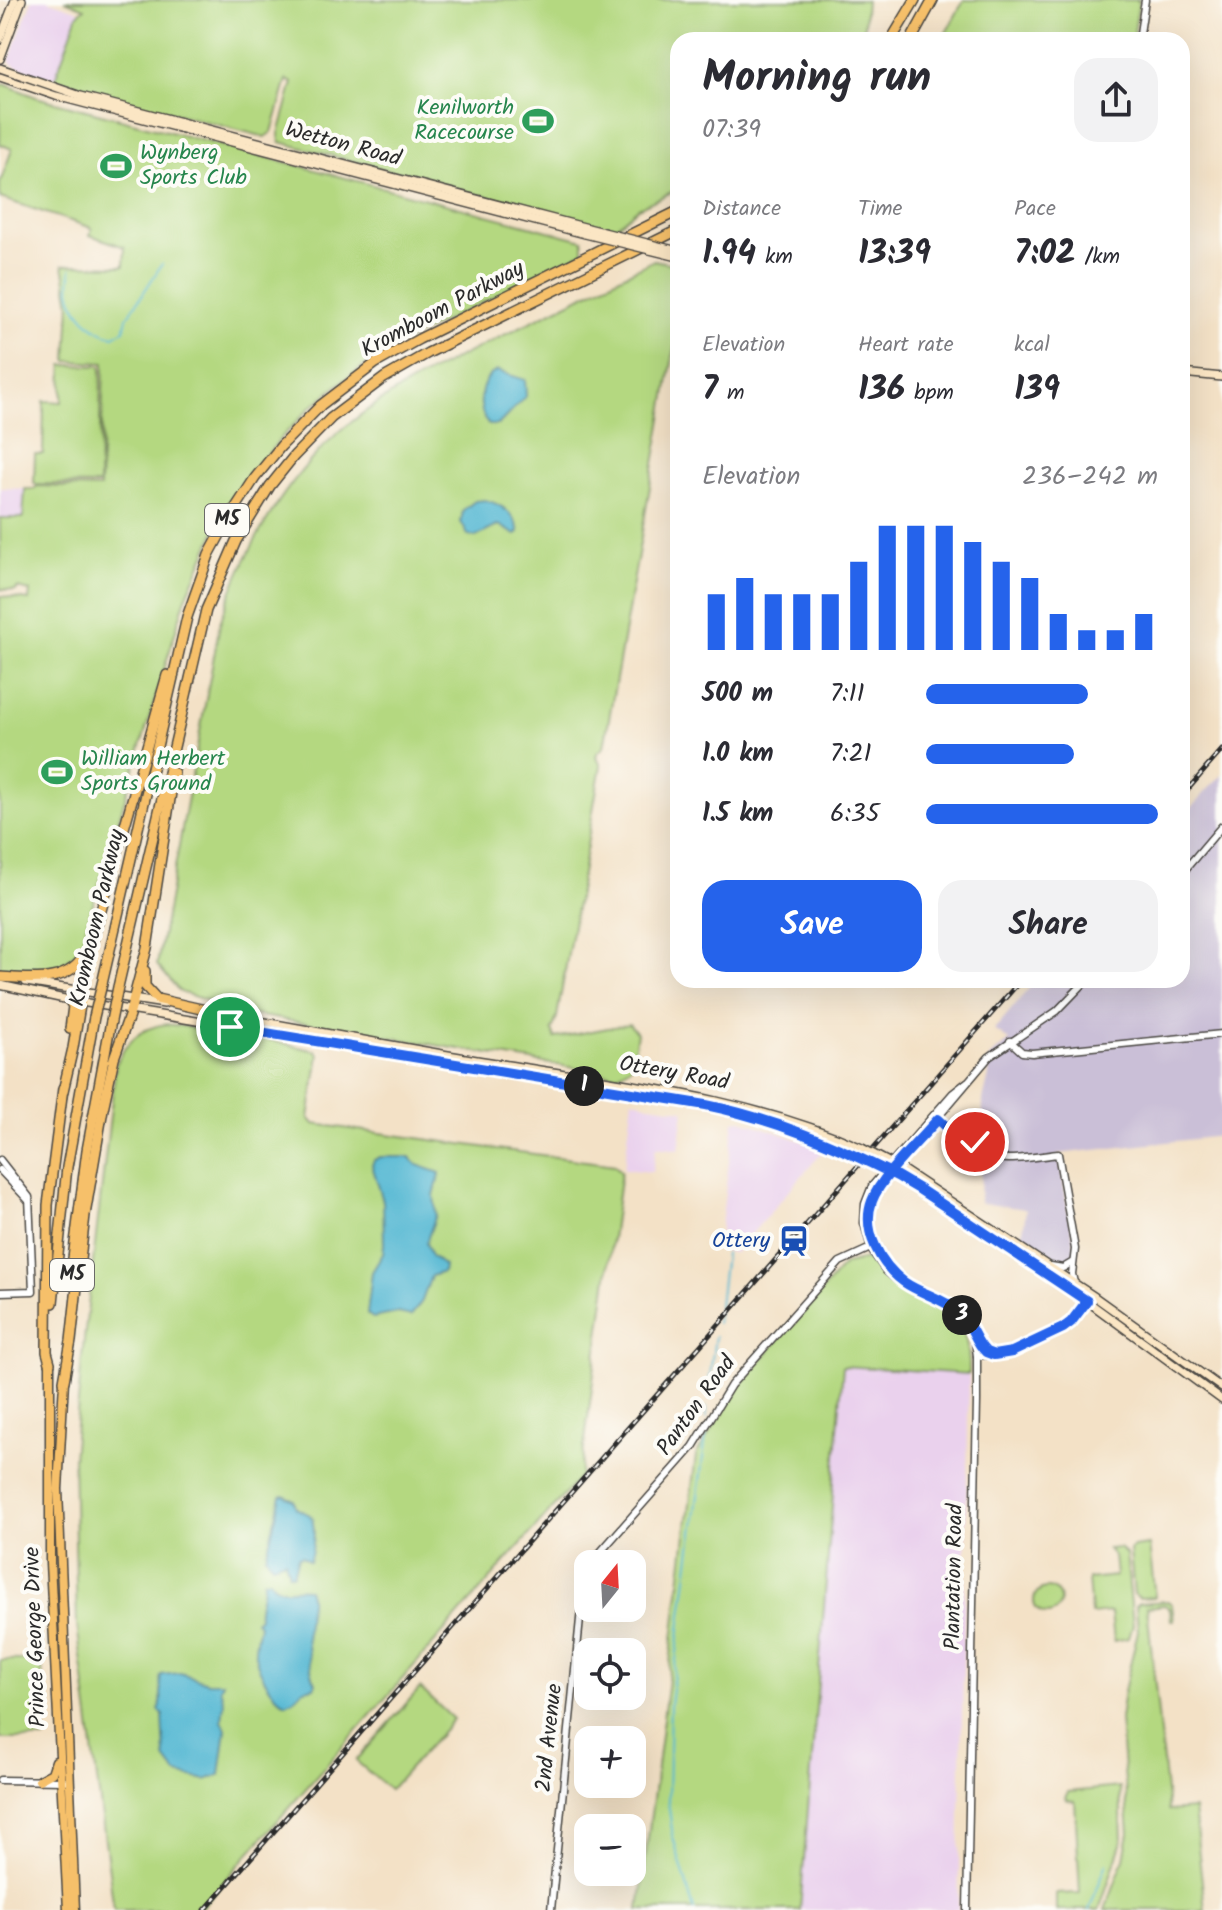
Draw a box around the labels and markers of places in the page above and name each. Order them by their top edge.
place label: Kenilworth Racecourse [414,91,514,151]
sports icon: Kenilworth Racecourse [521,104,555,138]
place label: Wynberg Sports Club [140,136,247,196]
sports icon: Wynberg Sports Club [99,149,133,183]
place label: William Herbert Sports Ground [81,742,226,802]
sports icon: William Herbert Sports Ground [40,755,74,789]
pin [196,993,264,1061]
pin: 1 [564,1066,604,1106]
pin [941,1108,1009,1176]
place label: Ottery [712,1224,771,1259]
station icon: Ottery [777,1224,811,1258]
pin: 3 [942,1295,982,1335]

